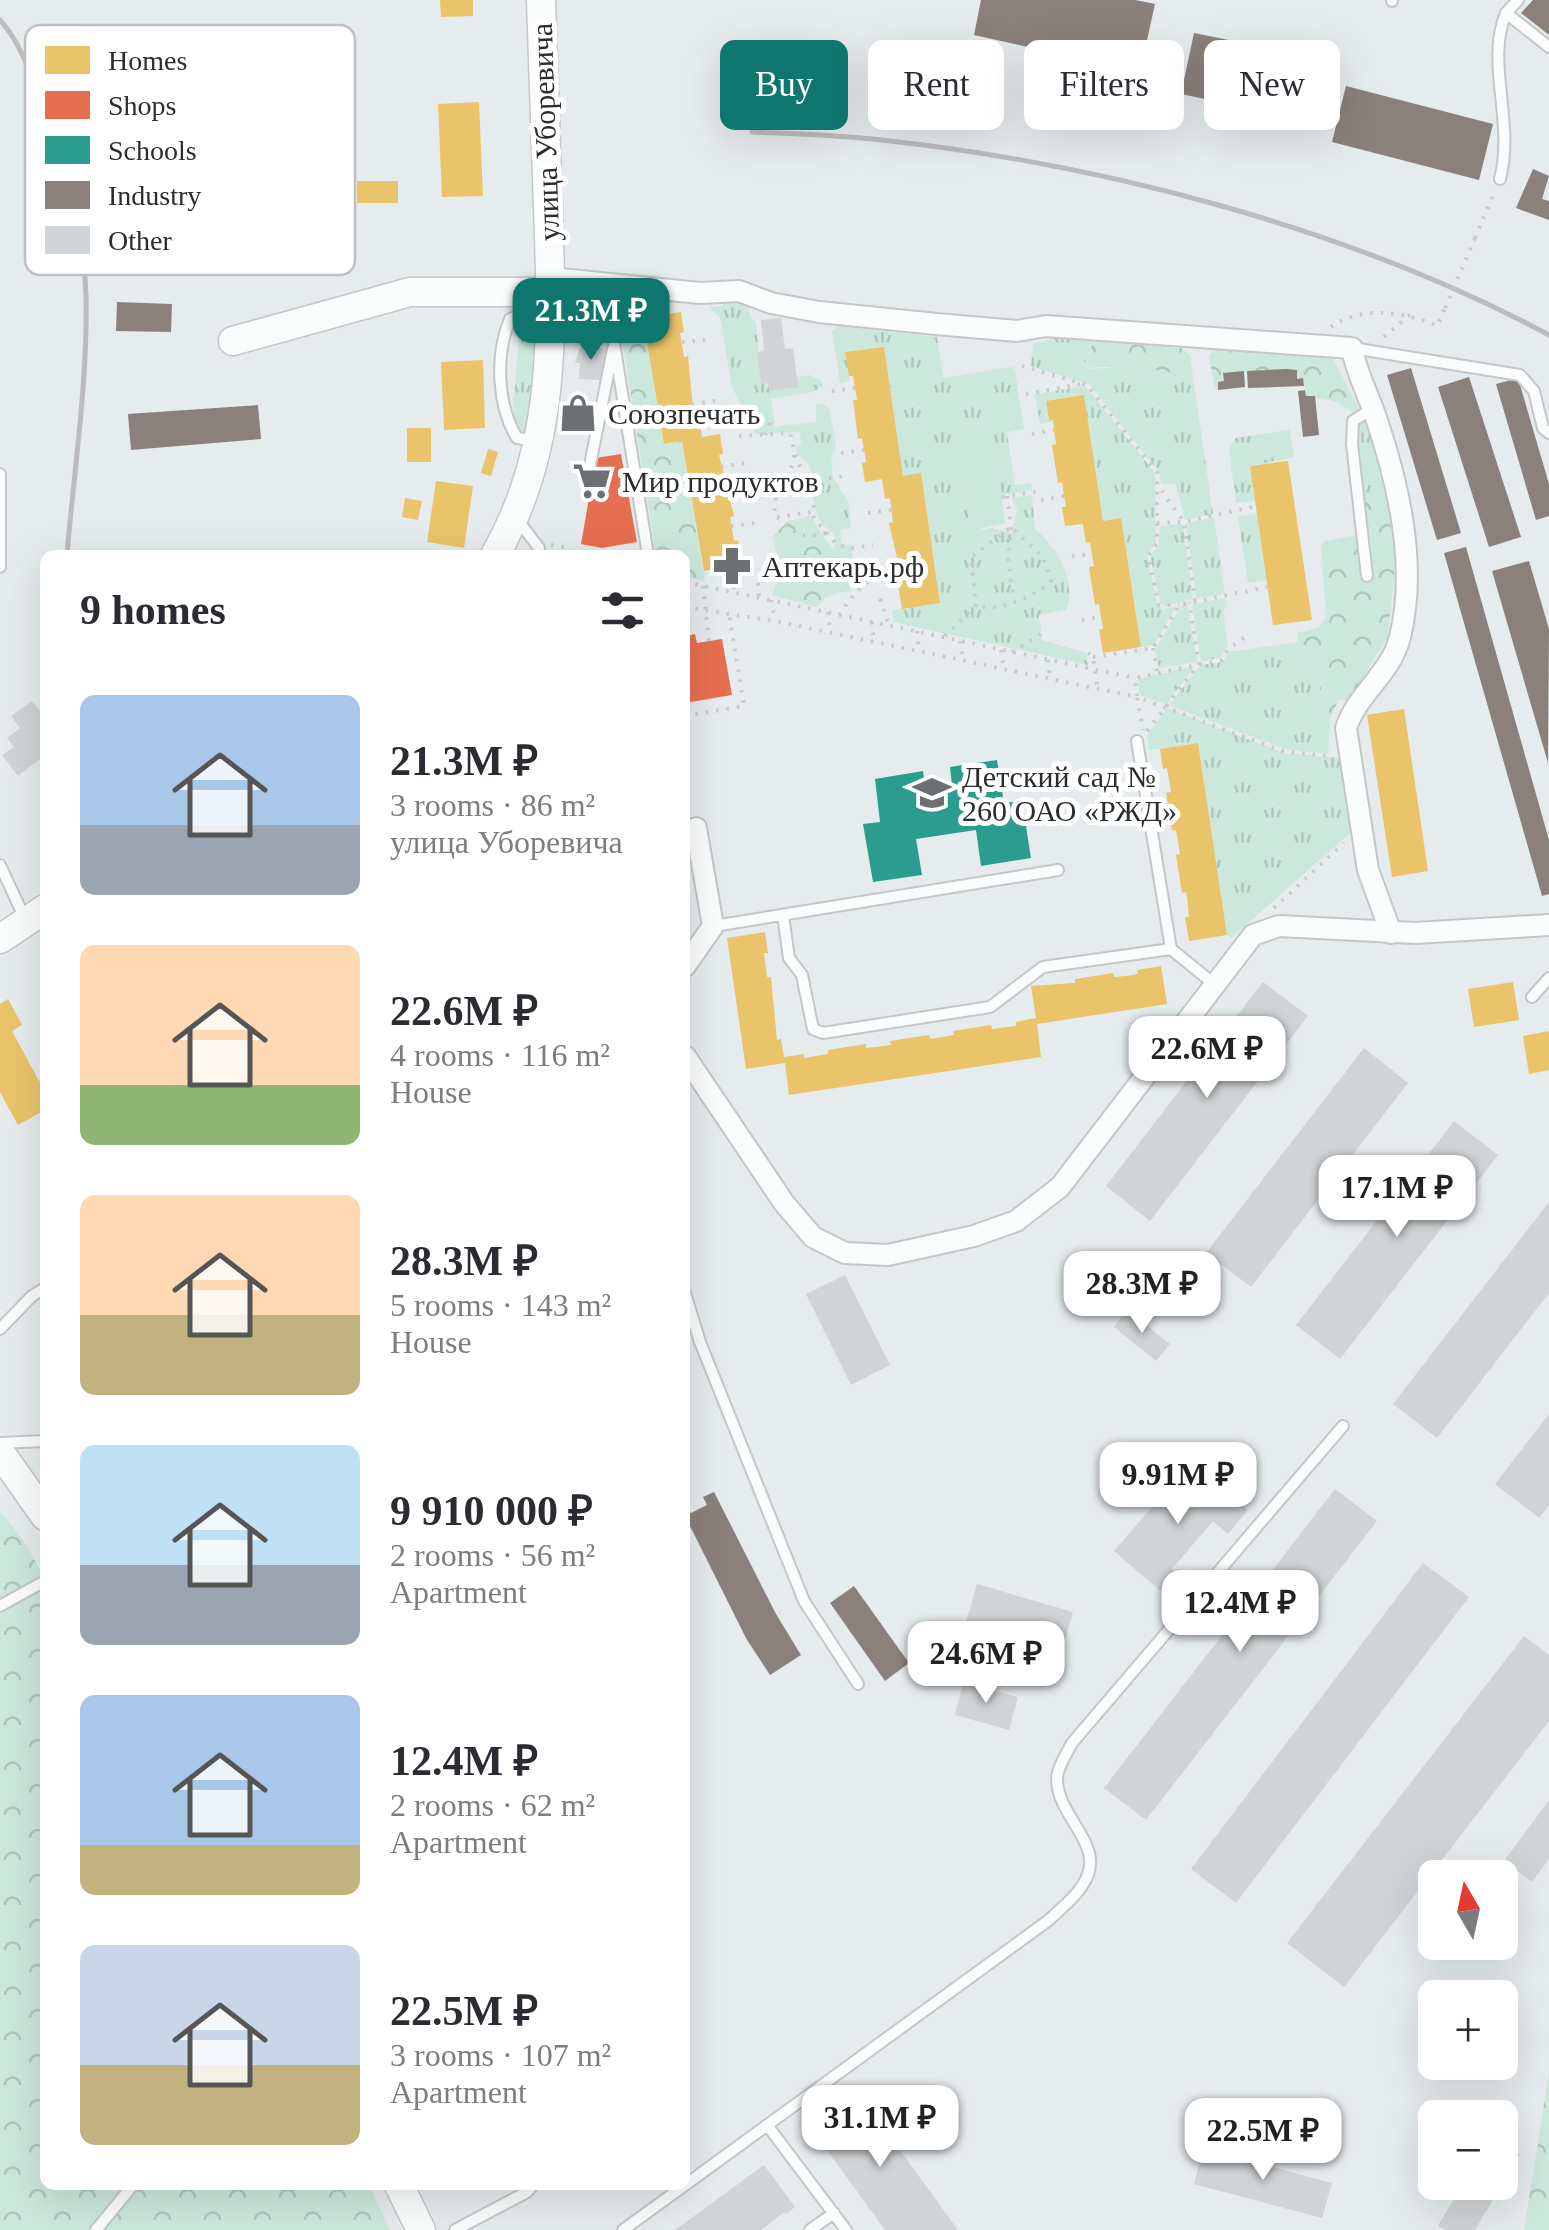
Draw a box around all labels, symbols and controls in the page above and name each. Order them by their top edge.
street label: улица Уборевича [525,22,565,242]
legend [25,25,355,275]
chip: Buy [720,40,848,130]
chip: Rent [868,40,1004,130]
chip: Filters [1024,40,1184,130]
chip: New [1204,40,1340,130]
text: Homes [108,45,187,76]
text: Shops [108,90,176,121]
text: Schools [108,135,197,166]
text: Industry [108,180,201,211]
text: Other [108,225,172,256]
pin: 21.3M ₽ [499,278,683,363]
text: 21.3M ₽ [535,292,647,328]
shop icon: Союзпечать [557,392,599,434]
place label: Союзпечать [608,397,760,430]
supermarket icon: Мир продуктов [571,460,613,502]
place label: Мир продуктов [622,465,819,498]
pharmacy icon: Аптекарь.рф [711,545,753,587]
place label: Аптекарь.рф [762,550,924,583]
icon: filters [595,583,650,638]
text: 9 homes [80,587,226,633]
icon: home [160,735,280,855]
text: 21.3M ₽ [390,738,538,784]
place label: Детский сад № 260 ОАО «РЖД» [962,760,1177,827]
school or university icon: Детский сад № 260 ОАО «РЖД» [911,772,953,814]
text: 3 rooms · 86 m² [390,787,595,823]
text: улица Уборевича [390,824,623,860]
icon: home [160,985,280,1105]
text: 22.6M ₽ [390,988,538,1034]
pin: 22.6M ₽ [1115,1016,1299,1101]
text: 22.6M ₽ [1151,1030,1263,1066]
text: 4 rooms · 116 m² [390,1037,610,1073]
text: House [390,1074,472,1110]
pin: 17.1M ₽ [1305,1155,1489,1240]
text: 17.1M ₽ [1341,1169,1453,1205]
icon: home [160,1235,280,1355]
text: 28.3M ₽ [390,1238,538,1284]
pin: 28.3M ₽ [1050,1251,1234,1336]
text: 28.3M ₽ [1086,1265,1198,1301]
text: 5 rooms · 143 m² [390,1287,611,1323]
text: House [390,1324,472,1360]
pin: 9.91M ₽ [1086,1442,1270,1527]
text: 9.91M ₽ [1122,1456,1234,1492]
icon: home [160,1485,280,1605]
text: 9 910 000 ₽ [390,1488,593,1534]
text: 2 rooms · 56 m² [390,1537,595,1573]
pin: 12.4M ₽ [1148,1570,1332,1655]
text: Apartment [390,1574,527,1610]
text: 12.4M ₽ [1184,1584,1296,1620]
pin: 24.6M ₽ [894,1621,1078,1706]
text: 24.6M ₽ [930,1635,1042,1671]
icon: home [160,1735,280,1855]
text: 12.4M ₽ [390,1738,538,1784]
text: 2 rooms · 62 m² [390,1787,595,1823]
text: Apartment [390,1824,527,1860]
north arrow [1418,1860,1518,1960]
map controls [1418,1860,1518,2200]
button: + [1418,1980,1518,2080]
icon: home [160,1985,280,2105]
text: 22.5M ₽ [390,1988,538,2034]
text: 3 rooms · 107 m² [390,2037,611,2073]
text: Apartment [390,2074,527,2110]
pin: 31.1M ₽ [788,2085,972,2170]
pin: 22.5M ₽ [1171,2098,1355,2183]
text: 31.1M ₽ [824,2099,936,2135]
button: − [1418,2100,1518,2200]
text: 22.5M ₽ [1207,2112,1319,2148]

